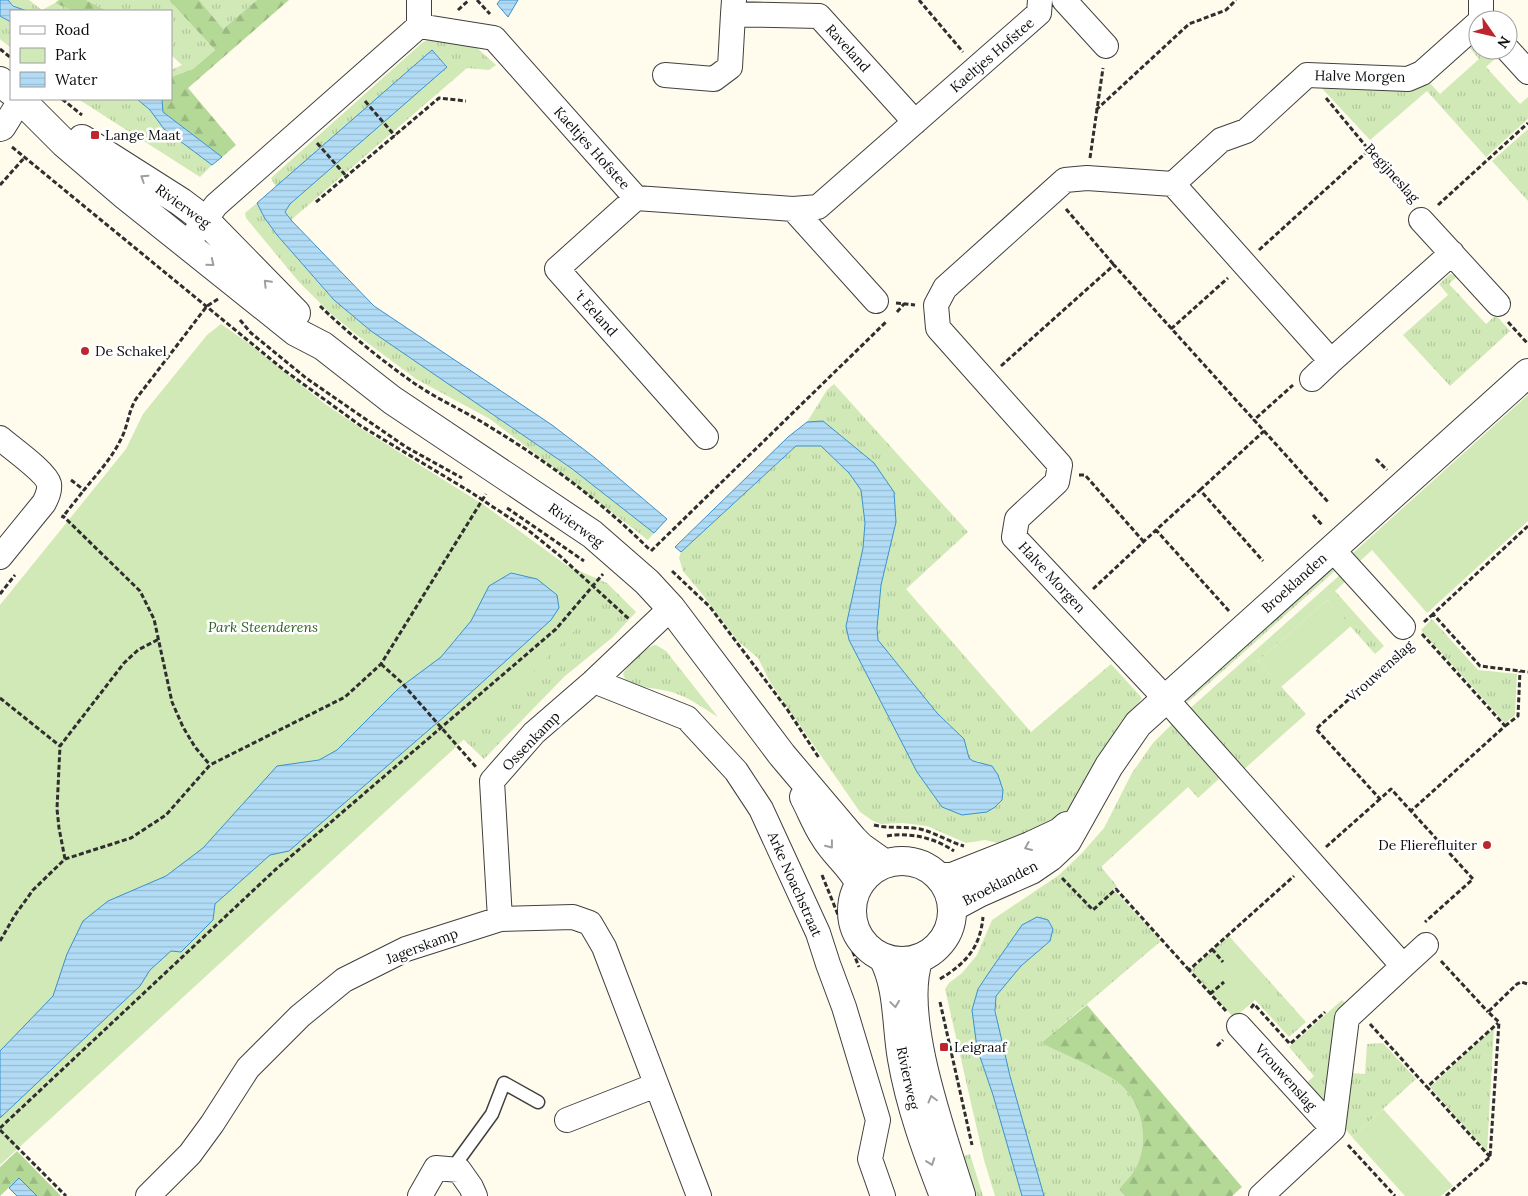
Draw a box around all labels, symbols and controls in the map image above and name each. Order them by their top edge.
legend [10,10,172,100]
north arrow [1468,10,1518,60]
street label: Kaeltjes Hofstee [946,13,1038,96]
text: Road [55,20,90,39]
street label: Raveland [822,20,874,76]
text: N [1493,33,1514,52]
text: Park [55,45,86,64]
street label: Halve Morgen [1314,66,1406,86]
text: Water [55,70,98,89]
street label: Kaeltjes Hofstee [550,103,634,194]
place label: Lange Maat [105,126,181,144]
marker: Lange Maat [89,129,101,141]
street label: Begijneslag [1361,140,1423,206]
one-way arrow [140,175,149,185]
street label: Rivierweg [152,180,214,232]
one-way arrow [205,257,214,266]
one-way arrow [264,280,273,289]
street label: 't Eeland [571,286,621,340]
place label: De Schakel [95,342,167,360]
marker: De Schakel [79,345,91,357]
street label: Rivierweg [545,499,607,551]
street label: Halve Morgen [1014,538,1090,617]
street label: Broeklanden [1258,549,1331,617]
park label: Park Steenderens [208,618,318,636]
street label: Vrouwenslag [1342,636,1417,706]
street label: Ossenkamp [498,707,564,775]
street label: Arke Noachstraat [763,828,826,940]
place label: De Flierefluiter [1378,836,1477,854]
one-way arrow [824,839,833,849]
marker: De Flierefluiter [1481,839,1493,851]
one-way arrow [1024,840,1033,851]
street label: Broeklanden [959,856,1041,910]
street label: Jagerskamp [383,924,461,968]
one-way arrow [889,1001,900,1009]
place label: Leigraaf [954,1038,1008,1056]
street label: Vrouwenslag [1251,1039,1321,1114]
marker: Leigraaf [938,1041,950,1053]
street label: Rivierweg [893,1045,923,1111]
one-way arrow [928,1095,938,1104]
one-way arrow [925,1157,935,1166]

